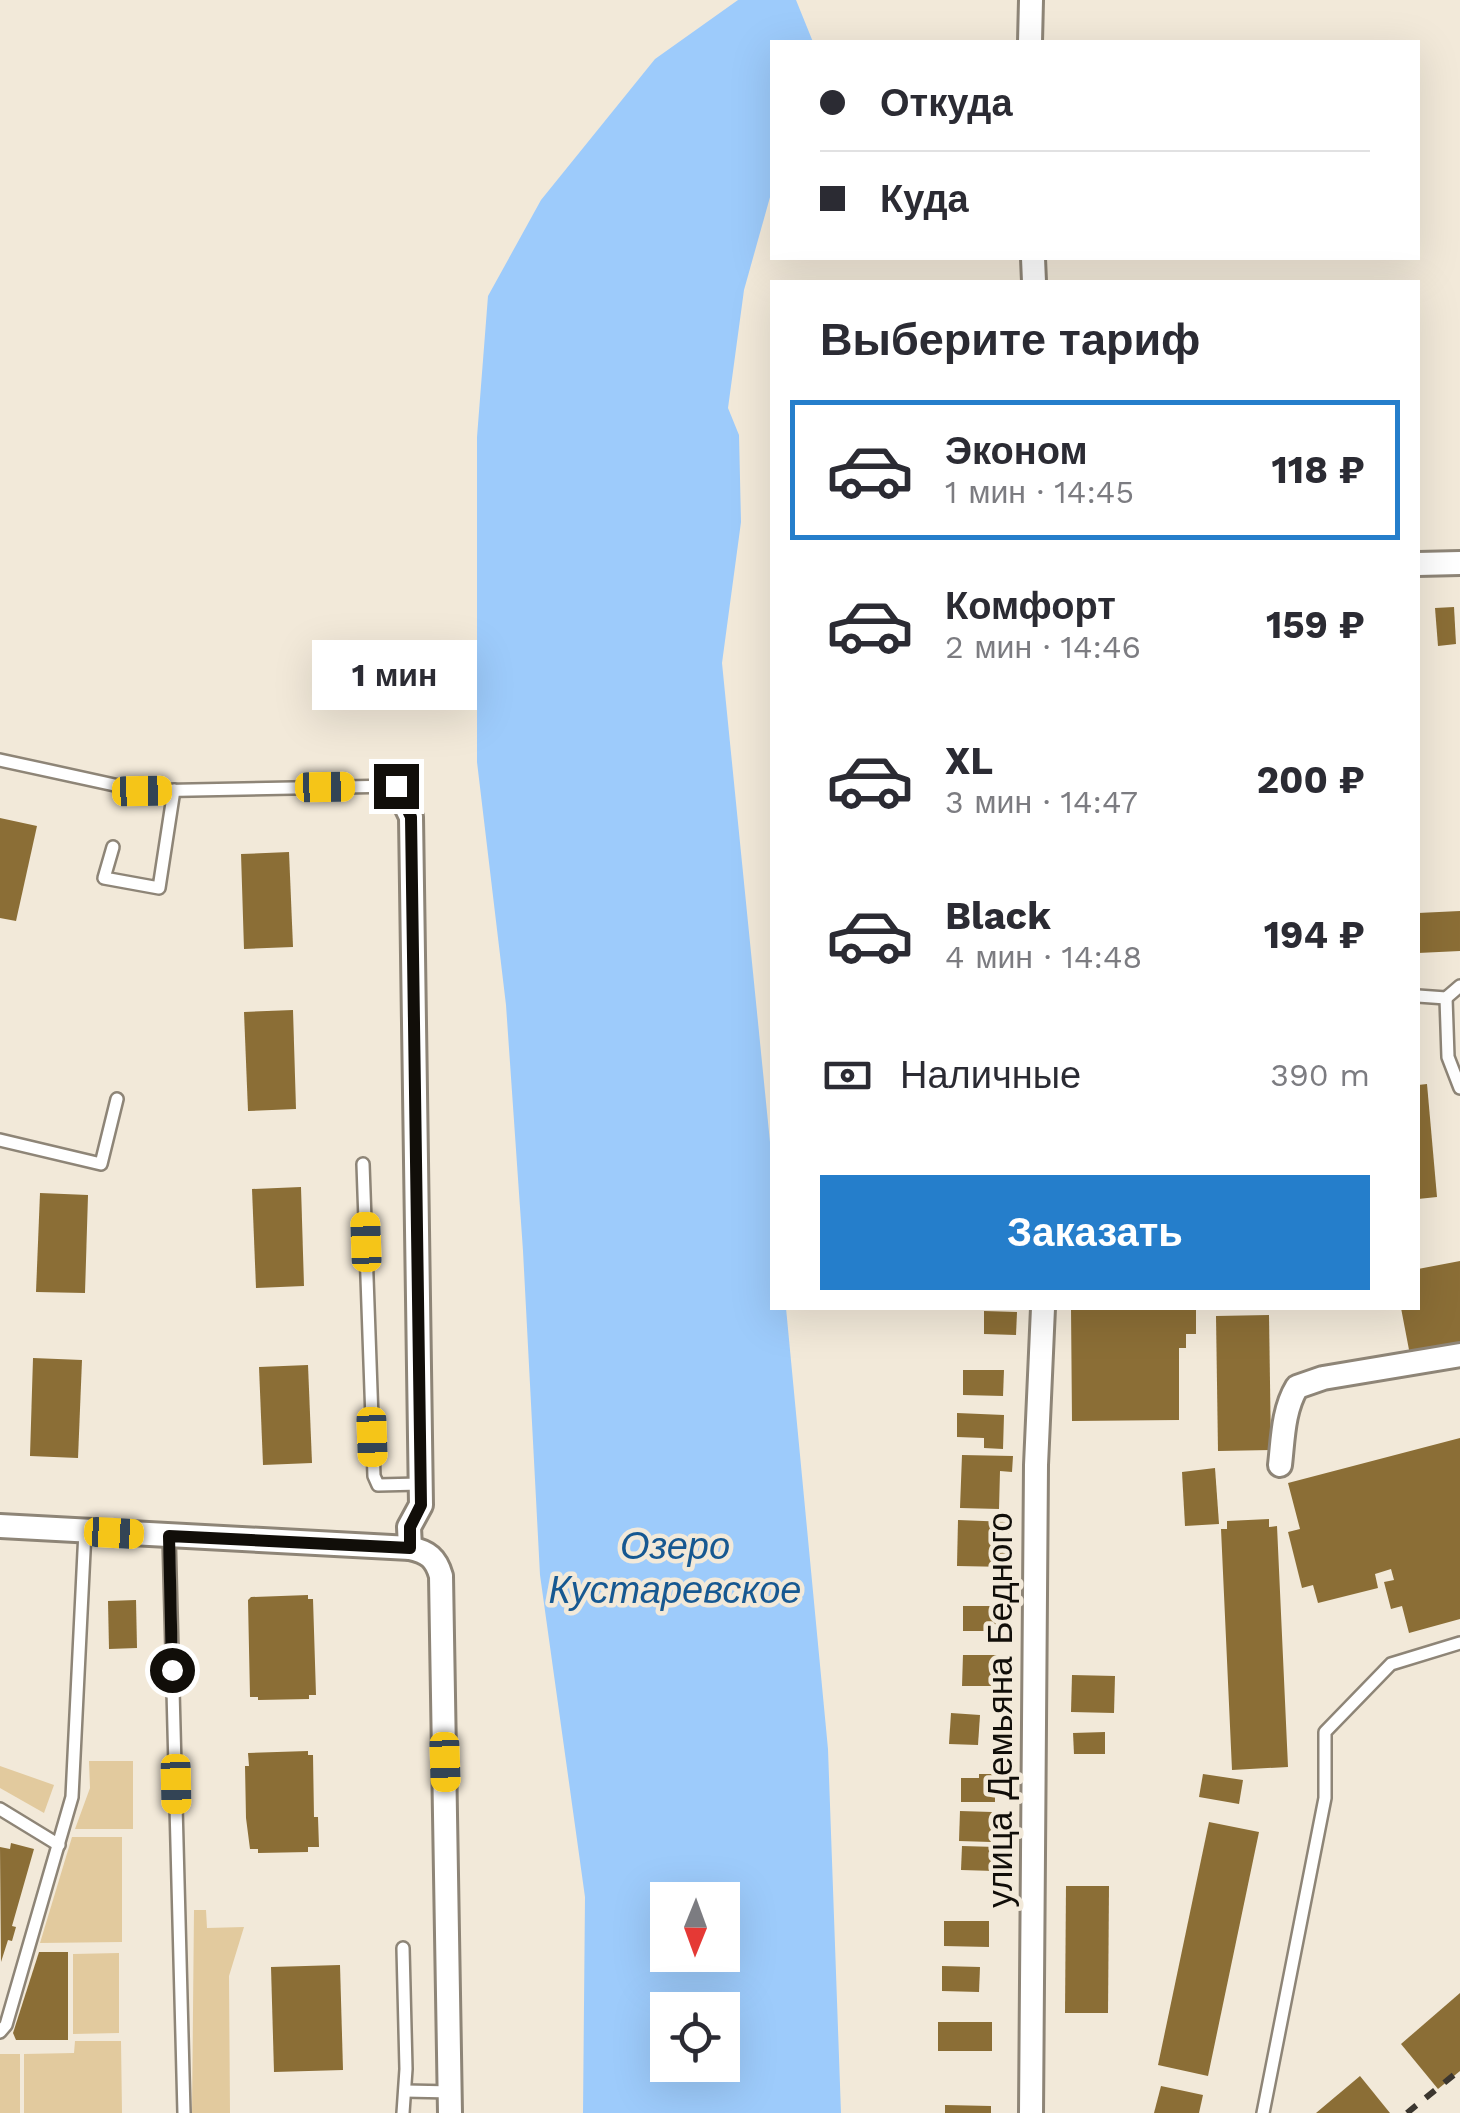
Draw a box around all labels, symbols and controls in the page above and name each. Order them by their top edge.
text: Откуда [880,81,1013,125]
text: Куда [880,177,969,221]
text: Выберите тариф [820,313,1200,366]
icon: car [825,425,915,515]
text: Эконом [945,429,1088,473]
text: 118 ₽ [1271,448,1365,492]
text: 1 мин · 14:45 [945,473,1134,511]
icon: car [825,580,915,670]
text: Комфорт [945,584,1116,628]
text: 159 ₽ [1266,603,1365,647]
text: 2 мин · 14:46 [945,628,1141,666]
callout: 1 мин [314,641,478,711]
text: 1 мин [352,656,437,694]
icon: car [825,735,915,825]
text: XL [945,739,993,783]
text: 200 ₽ [1256,758,1365,802]
route end [374,764,419,809]
car [295,771,355,803]
car [112,775,172,807]
text: 3 мин · 14:47 [945,783,1138,821]
icon: car [825,890,915,980]
text: Black [945,894,1051,938]
text: 194 ₽ [1264,913,1365,957]
text: 4 мин · 14:48 [945,938,1142,976]
icon: cash [820,1048,875,1103]
text: Наличные [900,1053,1081,1097]
text: 390 m [1270,1056,1370,1094]
button: Заказать [820,1175,1370,1290]
car [350,1211,382,1273]
car [356,1406,388,1468]
street label: улица Демьяна Бедного [979,1512,1021,1908]
car [83,1516,145,1550]
water label: Озеро Кустаревское [549,1524,801,1612]
route start [150,1648,195,1693]
car [429,1731,461,1793]
car [160,1754,192,1814]
north arrow [650,1882,740,1972]
map controls [650,1882,740,2082]
button: locate [650,1992,740,2082]

